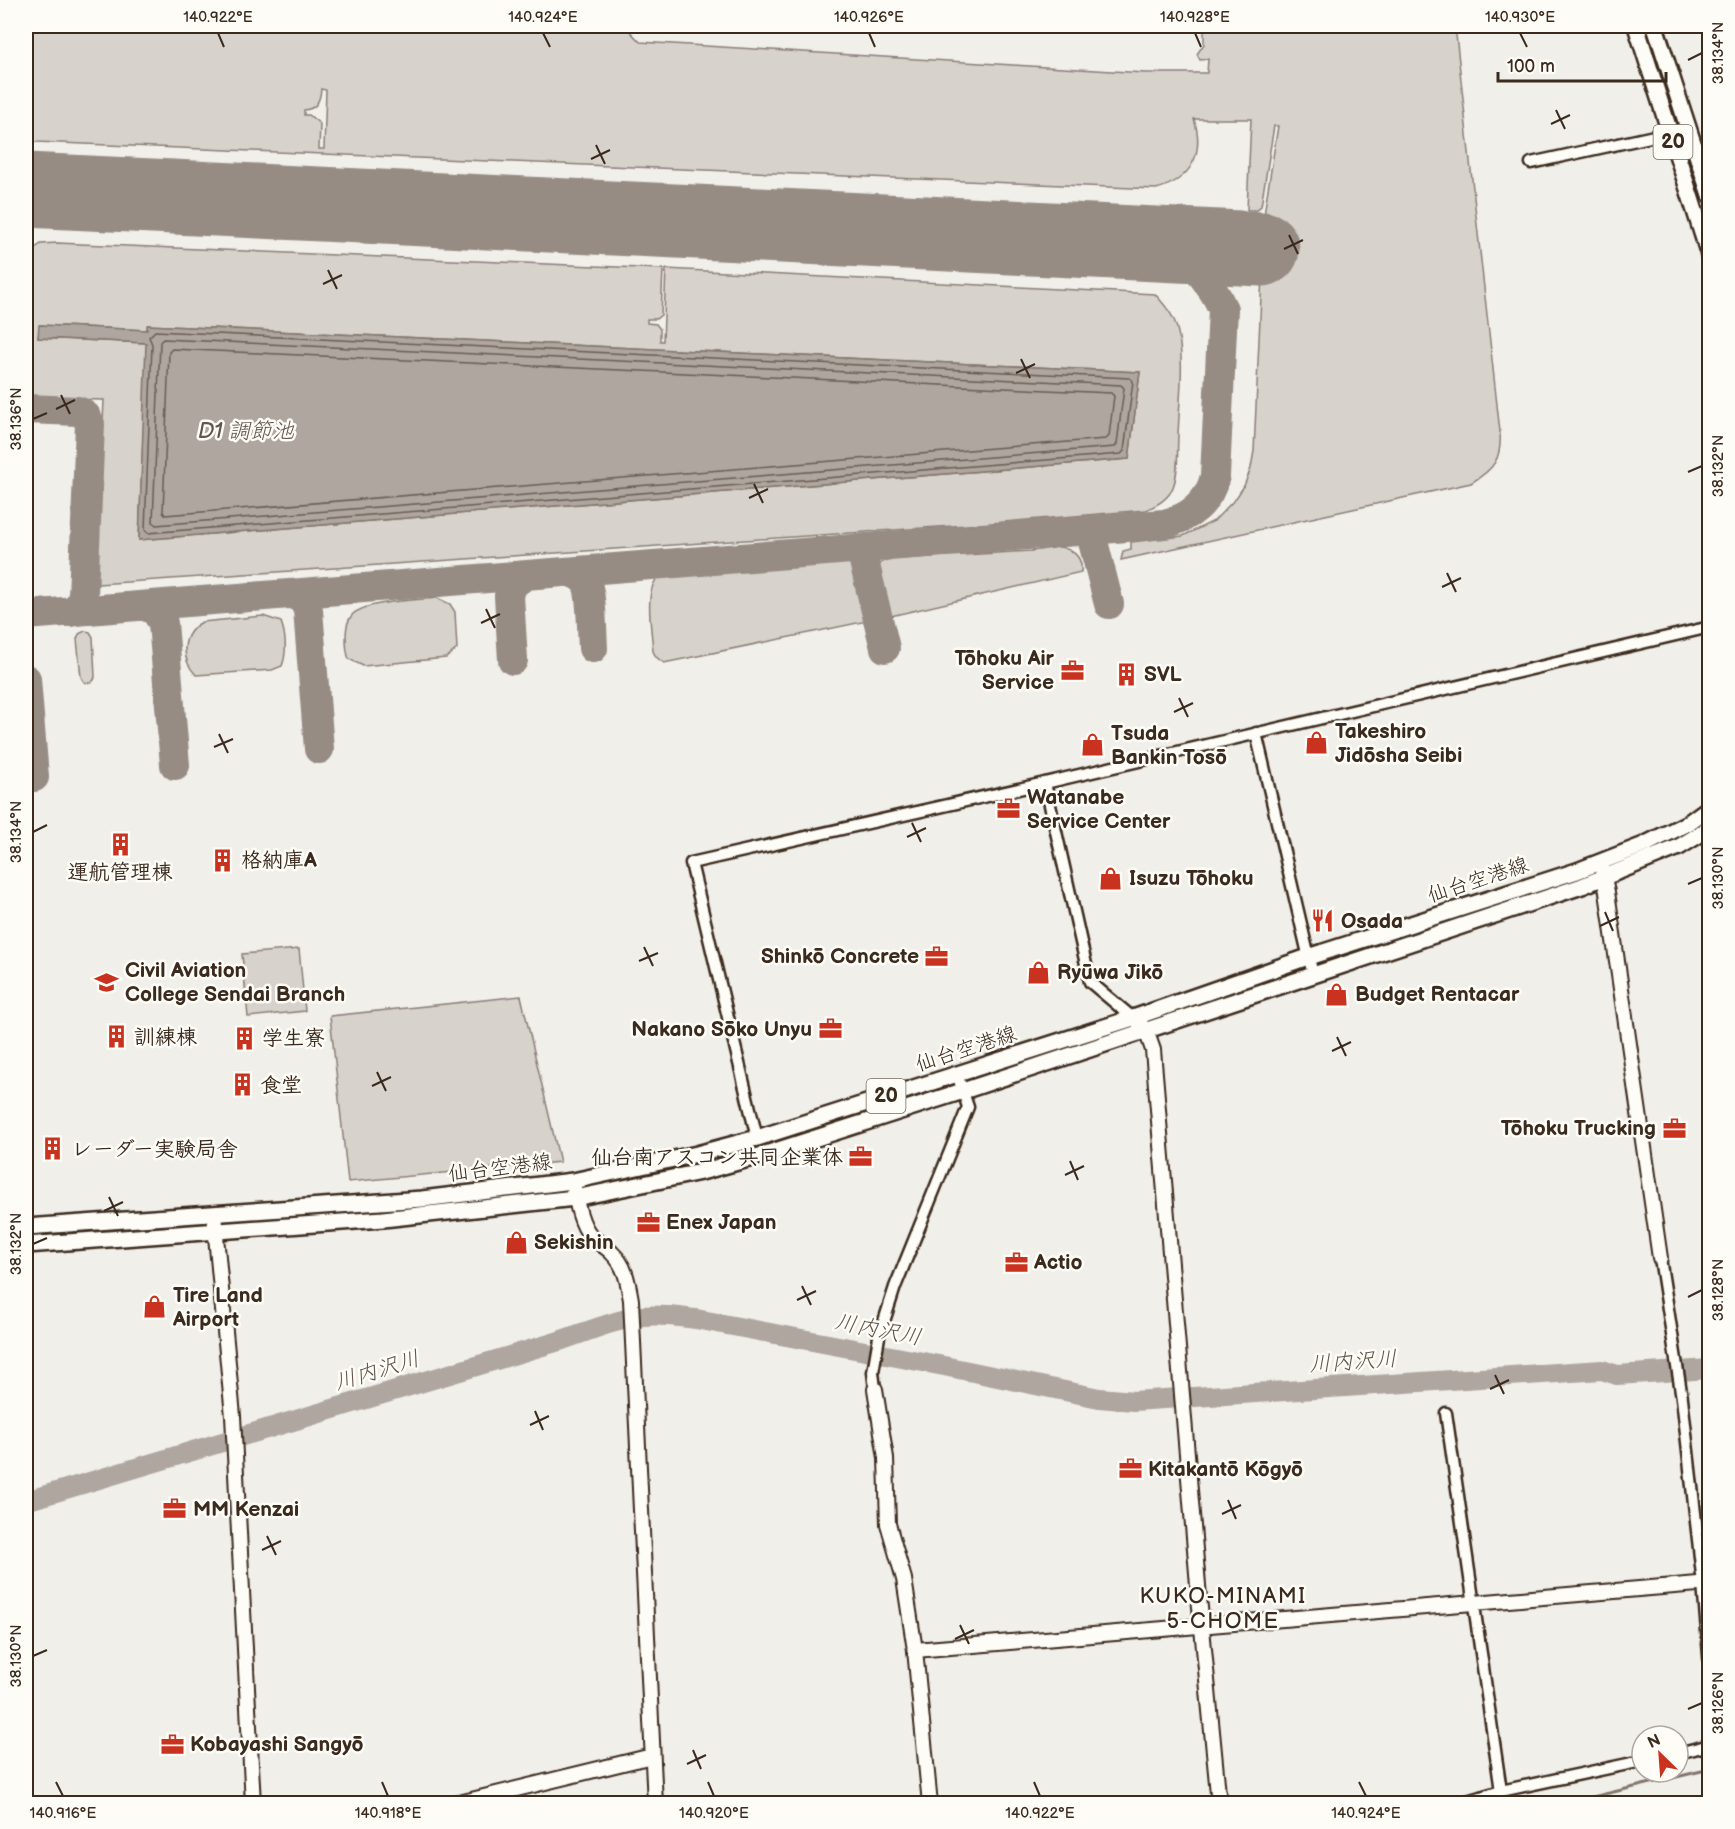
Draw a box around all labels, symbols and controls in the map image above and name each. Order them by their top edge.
text: 140.922°E [183,8,253,27]
text: 140.924°E [508,8,578,27]
text: 140.926°E [834,8,904,27]
text: 140.928°E [1160,8,1230,27]
text: 140.930°E [1485,8,1555,27]
text: 38.134°N [1709,22,1728,84]
scale bar [1498,45,1666,83]
text: 100 m [1507,56,1555,77]
road number: 20 [1654,125,1692,159]
text: 38.136°N [7,388,26,451]
water label: D1 調節池 [198,418,295,445]
text: 38.132°N [1709,435,1728,497]
place label: Tōhoku Air Service [954,646,1055,695]
office icon: Tōhoku Air Service [1059,657,1085,683]
building icon: SVL [1113,661,1139,687]
place label: SVL [1144,662,1182,687]
place label: Takeshiro Jidōsha Seibi [1335,719,1462,768]
place label: Tsuda Bankin Tosō [1111,721,1227,770]
shop icon: Takeshiro Jidōsha Seibi [1304,730,1330,756]
shop icon: Tsuda Bankin Tosō [1080,732,1106,758]
place label: Watanabe Service Center [1027,785,1171,834]
office icon: Watanabe Service Center [996,796,1022,822]
text: 38.134°N [7,801,26,863]
building icon: 運航管理棟 [107,831,133,857]
building icon: 格納庫A [210,847,236,873]
text: 38.130°N [1709,847,1728,909]
place label: 格納庫A [241,848,317,873]
street label: 仙台空港線 [1424,852,1532,908]
place label: 運航管理棟 [68,860,173,885]
shop icon: Isuzu Tōhoku [1098,865,1124,891]
place label: Isuzu Tōhoku [1129,866,1254,891]
restaurant icon: Osada [1310,908,1336,934]
place label: Osada [1341,909,1403,934]
office icon: Shinkō Concrete [924,943,950,969]
place label: Shinkō Concrete [761,944,919,969]
place label: Civil Aviation College Sendai Branch [125,958,345,1007]
shop icon: Ryūwa Jikō [1026,959,1052,985]
place label: Ryūwa Jikō [1057,960,1163,985]
school or university icon: Civil Aviation College Sendai Branch [94,969,120,995]
shop icon: Budget Rentacar [1324,981,1350,1007]
place label: Budget Rentacar [1355,982,1520,1007]
office icon: Nakano Sōko Unyu [817,1016,843,1042]
place label: Nakano Sōko Unyu [631,1017,812,1042]
street label: 仙台空港線 [912,1021,1020,1077]
building icon: 訓練棟 [103,1024,129,1050]
place label: 訓練棟 [134,1025,197,1050]
building icon: 学生寮 [231,1025,257,1051]
place label: 学生寮 [262,1026,325,1051]
building icon: 食堂 [229,1072,255,1098]
place label: 食堂 [260,1073,302,1098]
road number: 20 [866,1079,906,1113]
office icon: Tōhoku Trucking [1661,1115,1687,1141]
place label: Tōhoku Trucking [1501,1116,1656,1141]
building icon: レーダー実験局舎 [40,1136,66,1162]
place label: レーダー実験局舎 [71,1137,238,1162]
office icon: 仙台南アスコン共同企業体 [848,1144,874,1170]
place label: 仙台南アスコン共同企業体 [591,1145,843,1170]
street label: 仙台空港線 [446,1149,554,1187]
office icon: Enex Japan [635,1209,661,1235]
place label: Enex Japan [666,1210,777,1235]
text: 38.132°N [7,1213,26,1275]
shop icon: Sekishin [503,1229,529,1255]
place label: Sekishin [534,1230,614,1255]
office icon: Actio [1003,1249,1029,1275]
place label: Actio [1033,1250,1082,1275]
text: 38.128°N [1709,1259,1728,1321]
place label: Tire Land Airport [172,1283,263,1332]
shop icon: Tire Land Airport [142,1294,168,1320]
water label: 川内沢川 [832,1308,924,1352]
water label: 川内沢川 [331,1345,423,1397]
water label: 川内沢川 [1308,1345,1398,1379]
office icon: Kitakantō Kōgyō [1117,1456,1143,1482]
place label: Kitakantō Kōgyō [1148,1457,1303,1482]
office icon: MM Kenzai [162,1496,188,1522]
place label: MM Kenzai [193,1497,299,1522]
district label: KUKO-MINAMI 5-CHOME [1139,1583,1307,1635]
text: 38.130°N [7,1625,26,1687]
text: 38.126°N [1709,1672,1728,1734]
north arrow [1630,1724,1690,1784]
office icon: Kobayashi Sangyō [159,1731,185,1757]
text: N [1645,1731,1664,1753]
place label: Kobayashi Sangyō [190,1732,364,1757]
text: 140.916°E [30,1804,97,1823]
text: 140.918°E [355,1804,421,1823]
text: 140.920°E [679,1804,749,1823]
text: 140.922°E [1005,1804,1075,1823]
text: 140.924°E [1331,1804,1401,1823]

